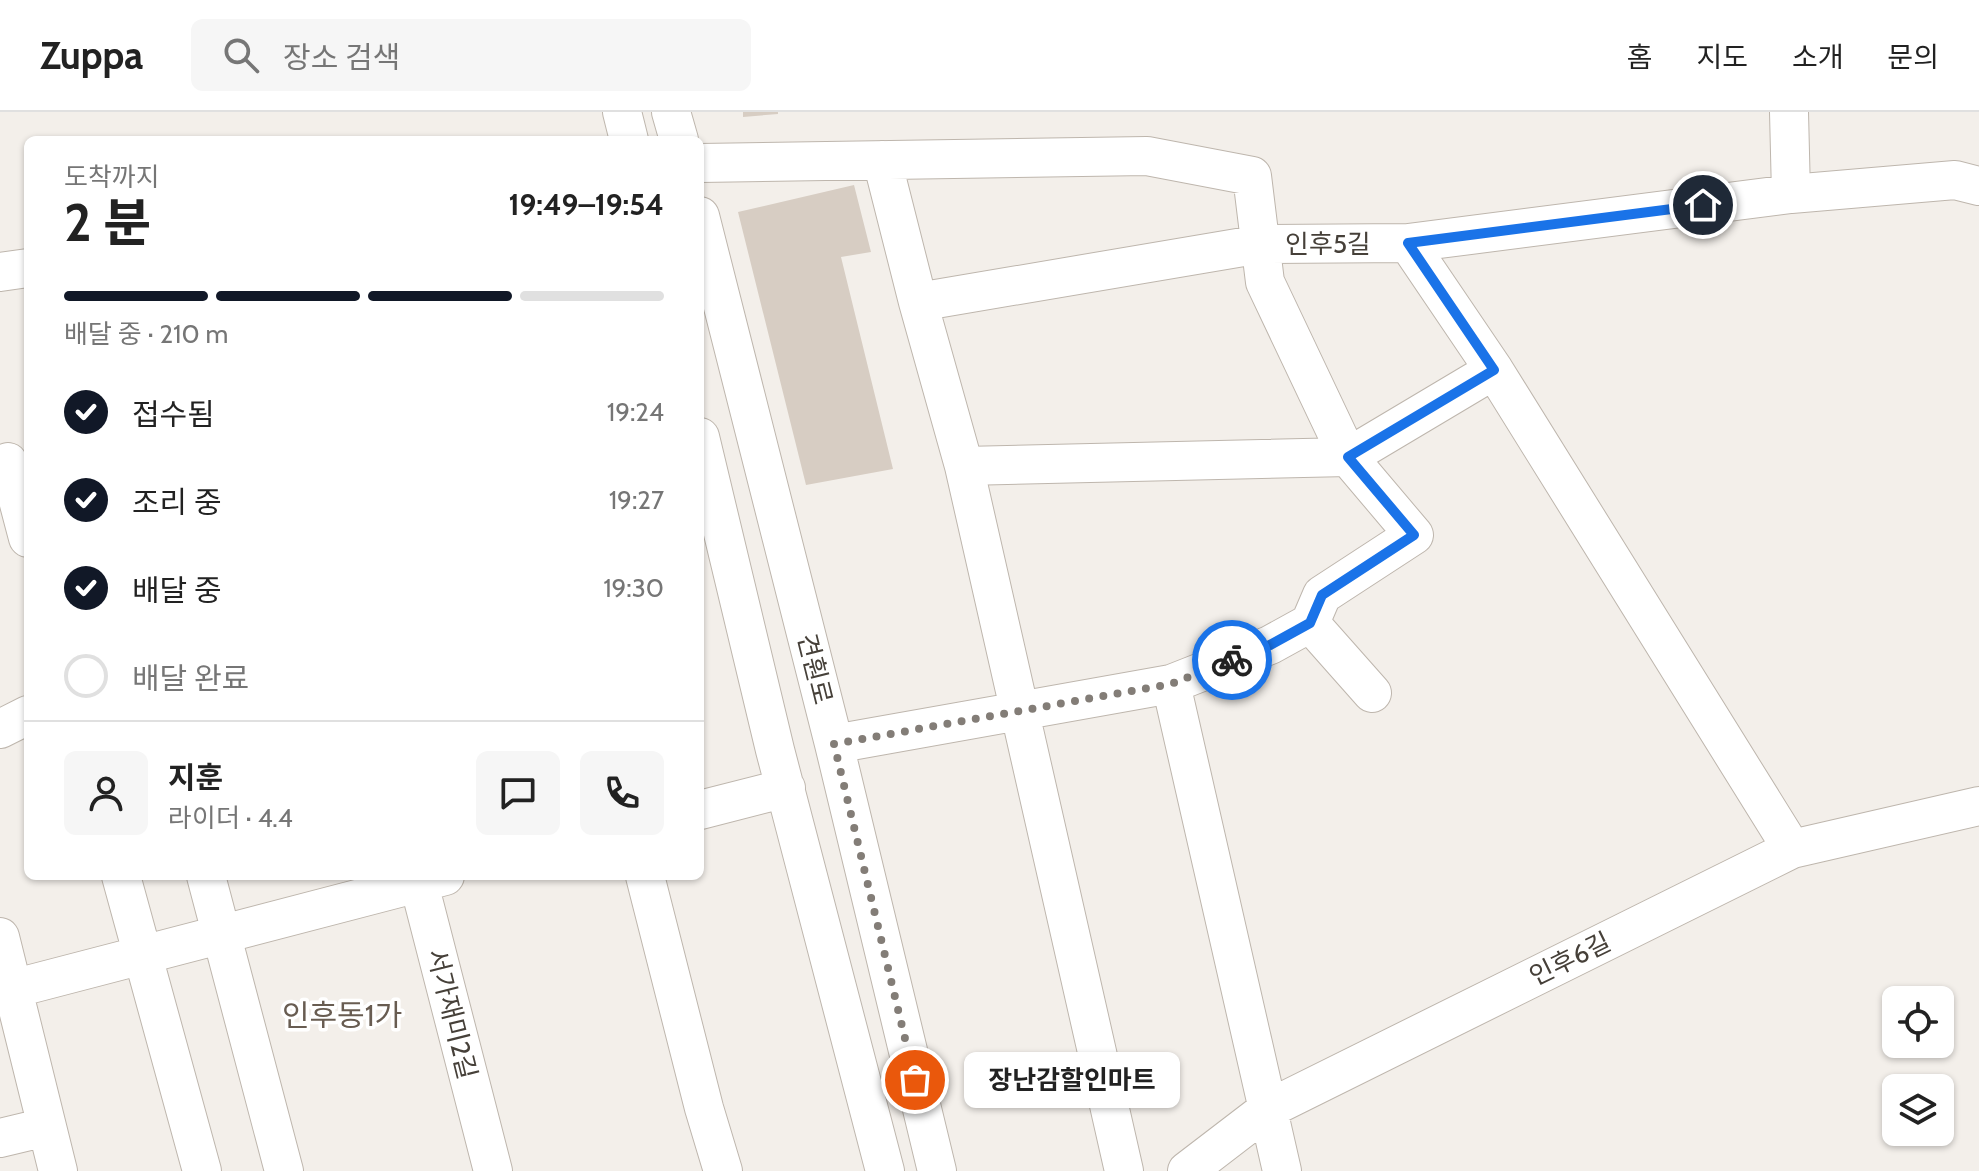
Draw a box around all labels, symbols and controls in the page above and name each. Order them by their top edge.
search box [191,19,751,91]
text: Zuppa [40,32,143,79]
icon: search [219,33,263,77]
text: 장소 검색 [283,39,400,76]
text: 홈 [1627,40,1652,74]
text: 지도 [1696,40,1748,74]
text: 소개 [1792,40,1843,74]
text: 문의 [1887,40,1939,74]
text: 도착까지 [64,161,160,193]
pin [1669,171,1737,239]
icon: home [1681,183,1725,227]
text: 19:49–19:54 [508,186,664,223]
text: 2 분 [64,191,151,254]
street label: 인후5길 [1285,228,1371,260]
text: 배달 중 · 210 m [64,318,228,350]
icon: check [64,390,108,434]
text: 접수됨 [132,396,215,433]
text: 19:24 [607,396,664,428]
icon: check [64,478,108,522]
text: 조리 중 [132,484,222,521]
text: 19:27 [609,484,664,516]
icon: check [64,566,108,610]
text: 배달 중 [132,572,222,609]
text: 19:30 [603,572,664,604]
courier [1192,620,1272,700]
street label: 견훤로 [791,630,839,708]
icon: bike [1210,638,1254,682]
text: 배달 완료 [132,660,249,697]
button: person [64,751,148,835]
button: chat [476,751,560,835]
button: phone [580,751,664,835]
text: 지훈 [168,759,223,796]
text: 라이더 · 4.4 [168,802,293,834]
street label: 인후6길 [1524,926,1616,992]
street label: 서가재미2길 [420,945,484,1083]
map controls [1882,986,1954,1146]
button: locate [1882,986,1954,1058]
district label: 인후동1가 [282,997,402,1034]
pin [881,1046,949,1114]
callout: 장난감할인마트 [963,1052,1179,1108]
icon: bag [893,1058,937,1102]
text: 장난감할인마트 [988,1064,1156,1096]
button: layers [1882,1074,1954,1146]

